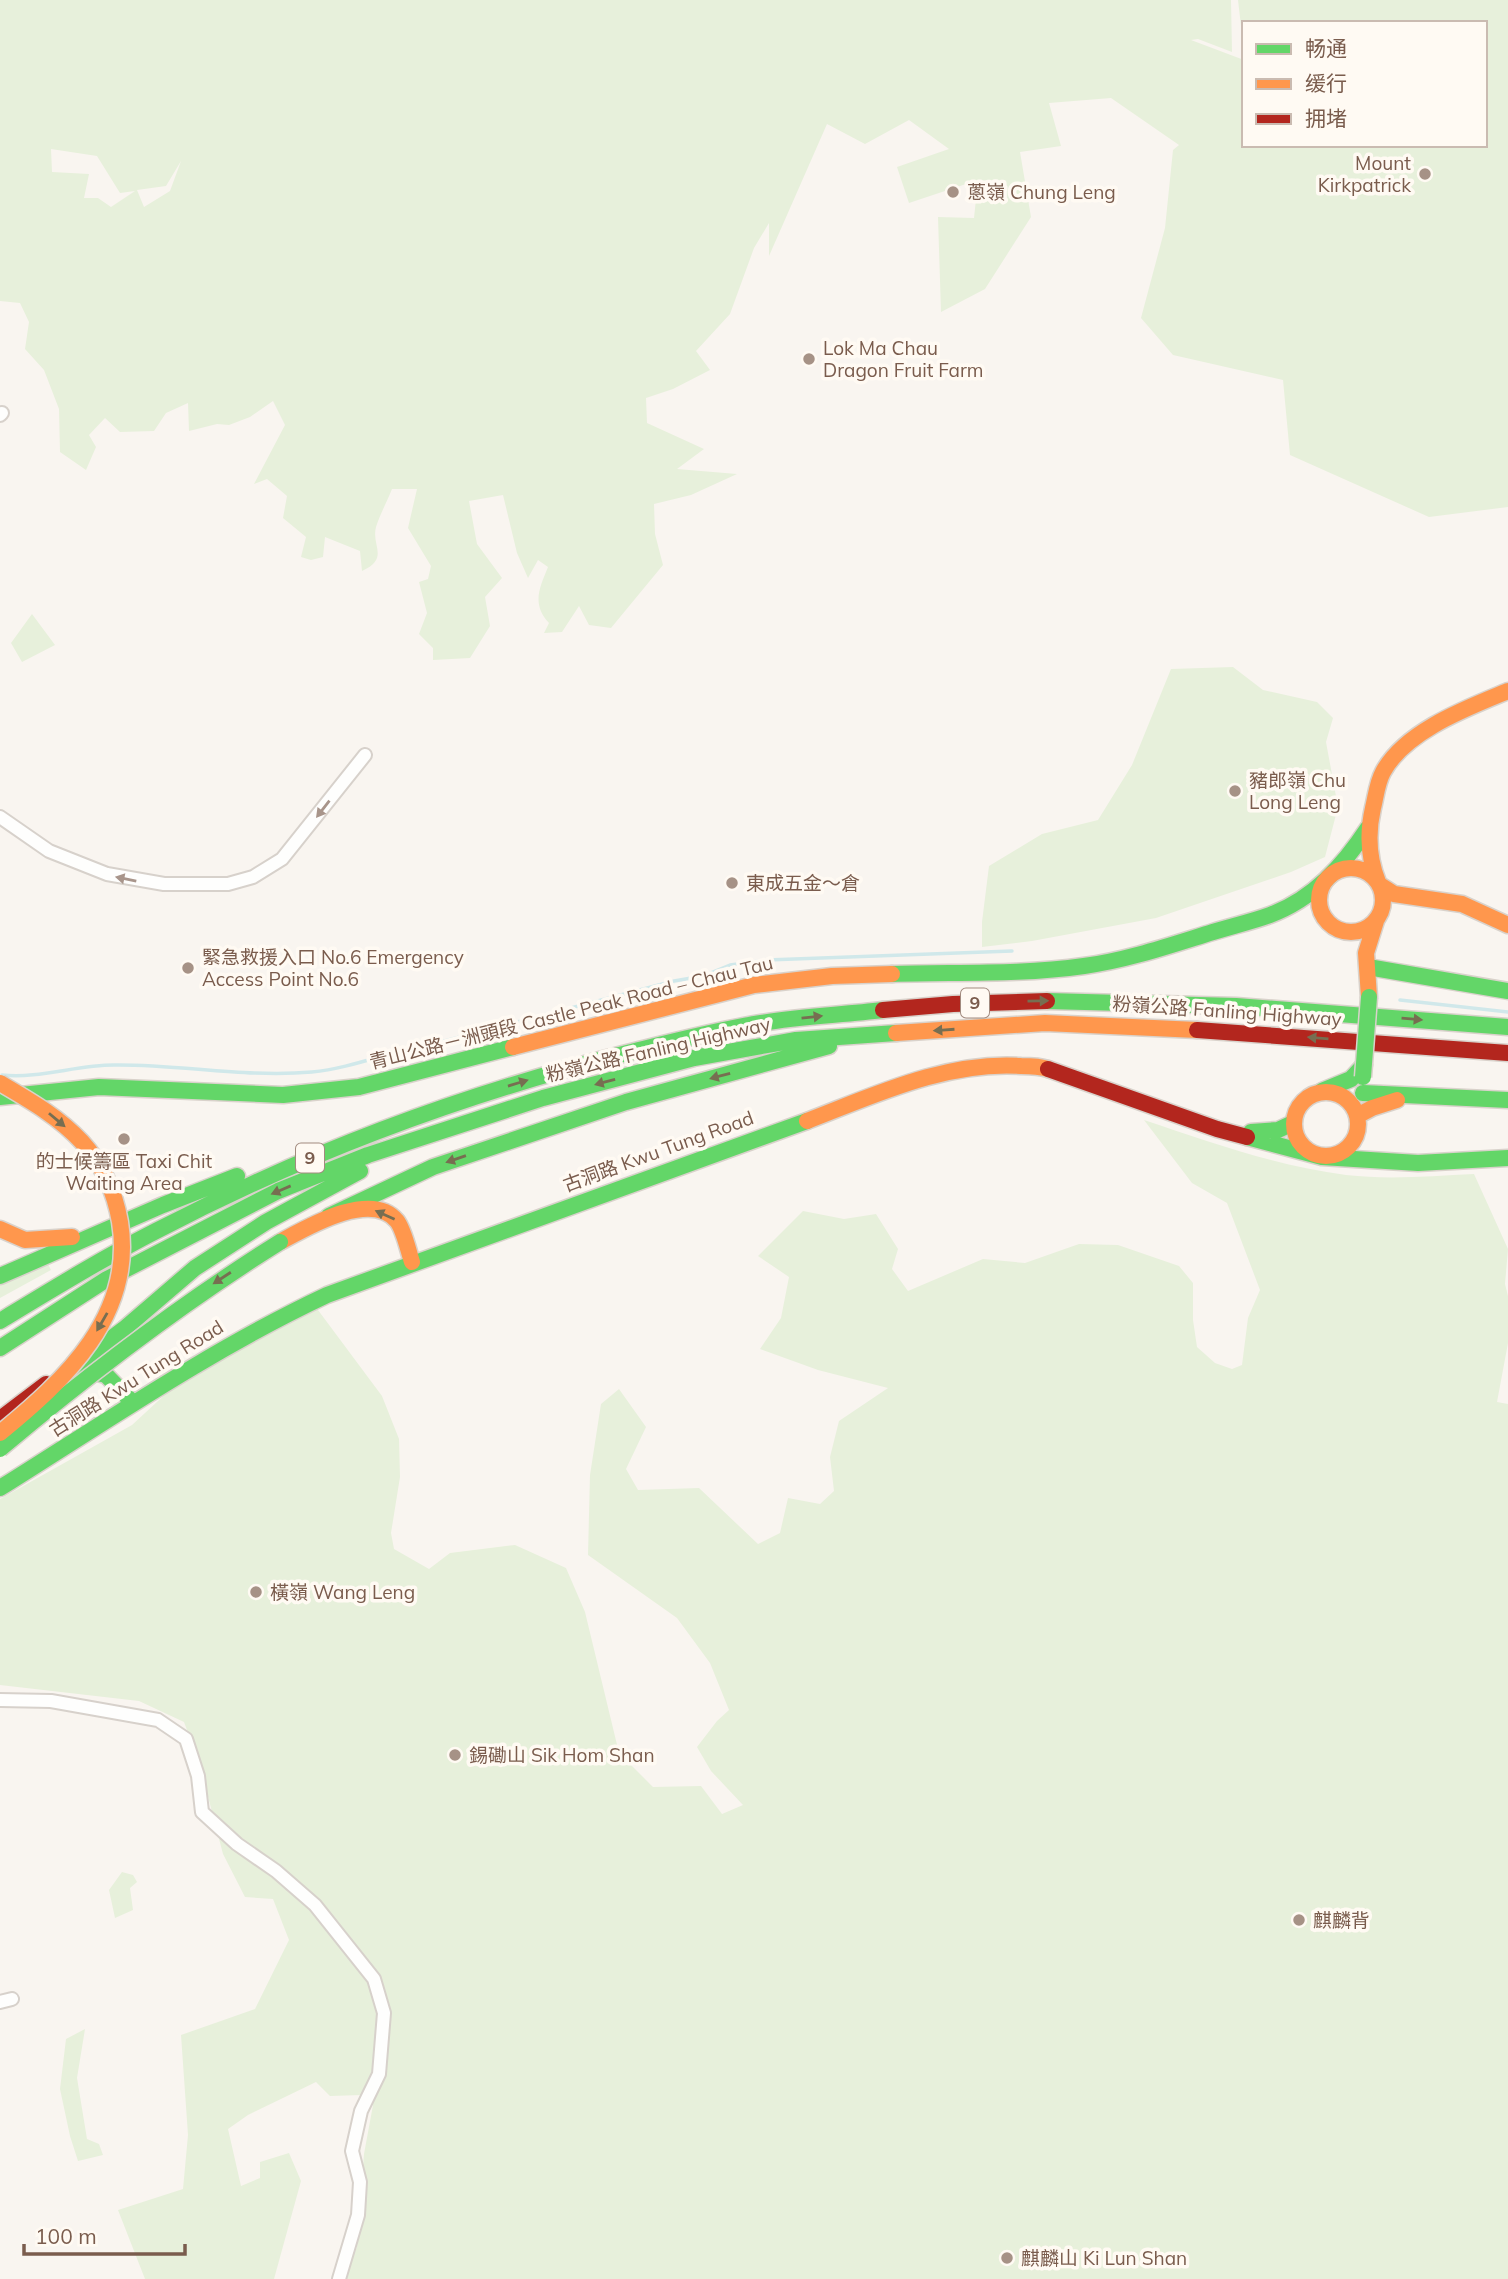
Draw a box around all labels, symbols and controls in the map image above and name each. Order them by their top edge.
legend [1242,21,1487,147]
text: 畅通 [1305,35,1347,61]
text: 缓行 [1305,70,1347,96]
text: 拥堵 [1305,105,1347,131]
place label: Mount Kirkpatrick [1318,151,1411,197]
marker: Mount Kirkpatrick [1417,166,1433,182]
place label: 蔥嶺 Chung Leng [967,180,1116,204]
marker: 蔥嶺 Chung Leng [945,184,961,200]
place label: Lok Ma Chau Dragon Fruit Farm [823,336,984,382]
marker: Lok Ma Chau Dragon Fruit Farm [801,351,817,367]
place label: 豬郎嶺 Chu Long Leng [1249,768,1346,814]
marker: 豬郎嶺 Chu Long Leng [1227,783,1243,799]
one-way arrow [316,800,330,818]
place label: 東成五金～倉 [746,871,860,895]
one-way arrow [115,873,137,884]
marker: 東成五金～倉 [724,875,740,891]
place label: 緊急救援入口 No.6 Emergency Access Point No.6 [202,945,464,991]
street label: 青山公路－洲頭段 Castle Peak Road – Chau Tau [367,950,775,1074]
marker: 緊急救援入口 No.6 Emergency Access Point No.6 [180,960,196,976]
road number: 9 [961,988,989,1018]
street label: 粉嶺公路 Fanling Highway [1112,991,1342,1031]
one-way arrow [1028,995,1050,1007]
street label: 粉嶺公路 Fanling Highway [543,1011,773,1087]
one-way arrow [801,1012,823,1023]
one-way arrow [1402,1014,1424,1025]
one-way arrow [933,1025,955,1036]
one-way arrow [1307,1032,1329,1043]
one-way arrow [709,1071,731,1082]
one-way arrow [508,1077,529,1087]
one-way arrow [594,1077,616,1088]
street label: 古洞路 Kwu Tung Road [559,1105,757,1197]
one-way arrow [48,1112,66,1128]
marker: 的士候籌區 Taxi Chit Waiting Area [116,1131,132,1147]
road number: 9 [296,1143,324,1172]
place label: 的士候籌區 Taxi Chit Waiting Area [36,1149,213,1195]
one-way arrow [446,1155,467,1165]
one-way arrow [271,1185,292,1196]
one-way arrow [375,1209,395,1221]
one-way arrow [213,1271,232,1284]
one-way arrow [96,1313,108,1332]
street label: 古洞路 Kwu Tung Road [44,1315,228,1441]
place label: 橫嶺 Wang Leng [270,1580,415,1604]
marker: 橫嶺 Wang Leng [248,1584,264,1600]
place label: 錫磡山 Sik Hom Shan [469,1743,655,1767]
marker: 錫磡山 Sik Hom Shan [447,1747,463,1763]
place label: 麒麟背 [1313,1908,1370,1932]
marker: 麒麟背 [1291,1912,1307,1928]
scale bar [24,2212,186,2256]
text: 100 m [35,2223,97,2249]
place label: 麒麟山 Ki Lun Shan [1021,2246,1187,2270]
marker: 麒麟山 Ki Lun Shan [999,2250,1015,2266]

